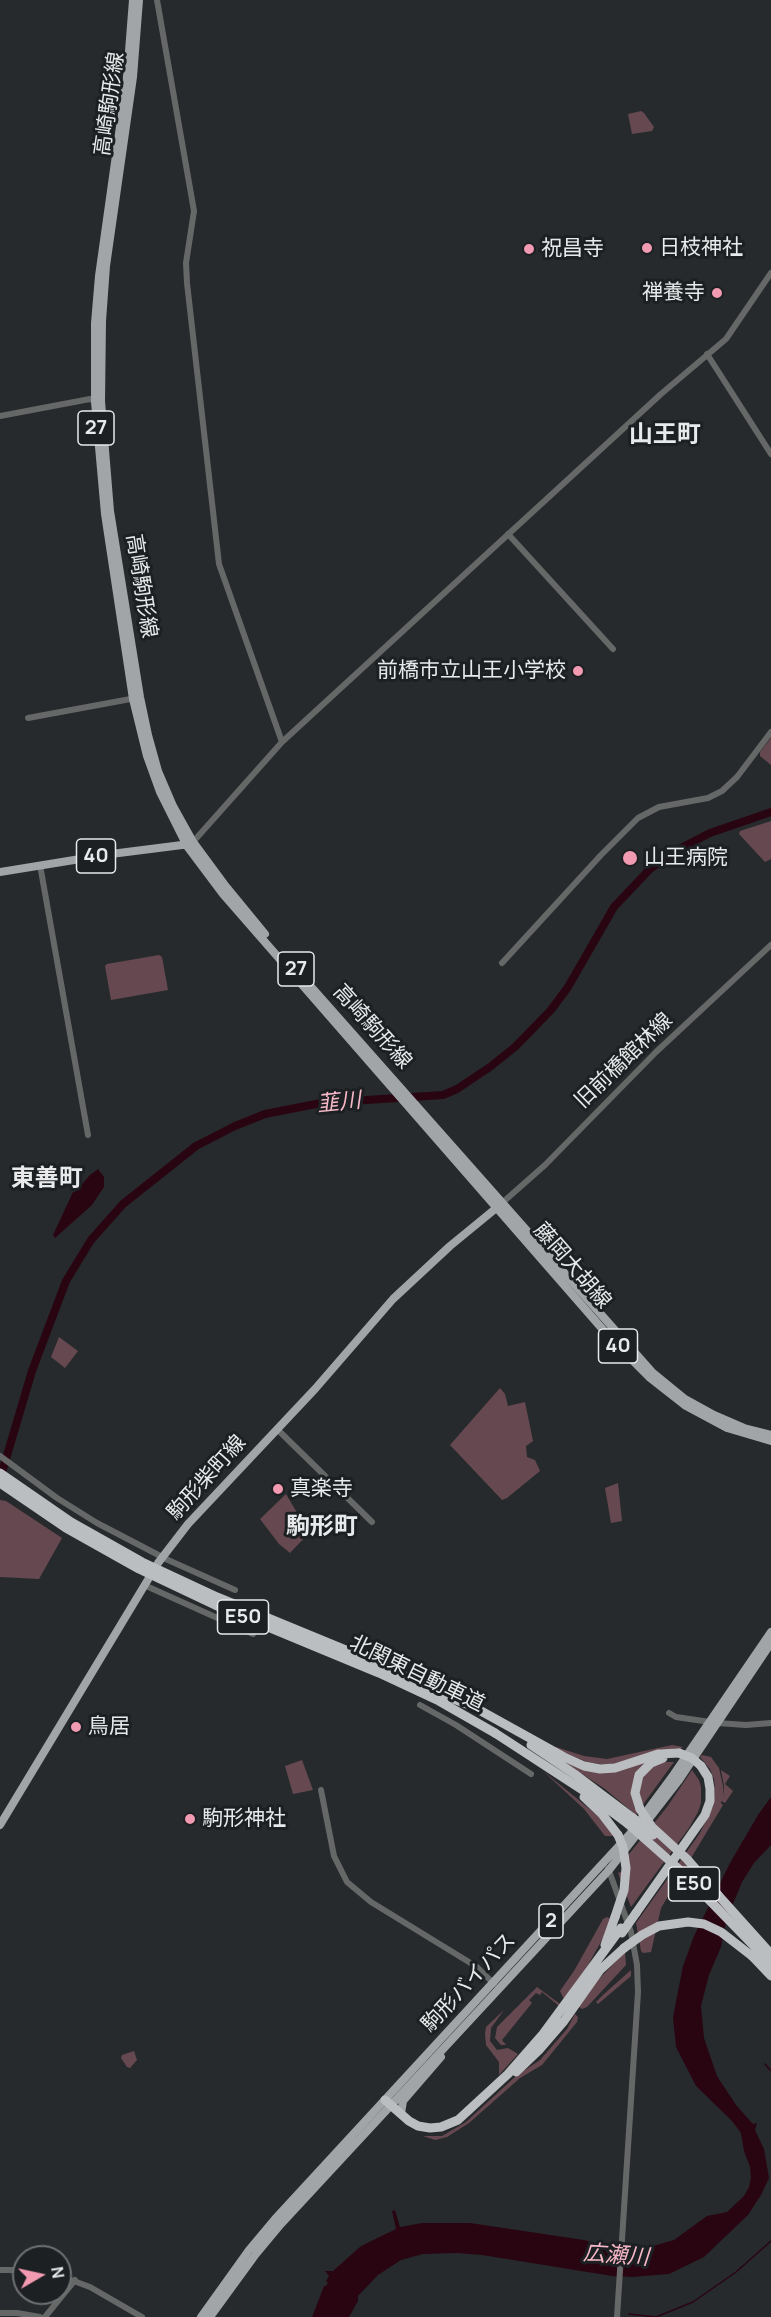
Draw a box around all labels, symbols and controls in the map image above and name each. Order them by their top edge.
street label: 高崎駒形線 [90,50,130,158]
place label: 日枝神社 [659,235,743,261]
place label: 祝昌寺 [541,236,604,262]
marker: 日枝神社 [640,241,654,255]
marker: 祝昌寺 [522,242,536,256]
place label: 禅養寺 [642,280,705,306]
marker: 禅養寺 [710,286,724,300]
road number: 27 [78,411,114,445]
district label: 山王町 [629,421,701,449]
street label: 高崎駒形線 [120,532,162,640]
place label: 前橋市立山王小学校 [377,658,566,684]
marker: 前橋市立山王小学校 [571,664,585,678]
road number: 40 [76,839,116,873]
place label: 山王病院 [644,845,728,871]
marker: 山王病院 [621,849,639,867]
road number: 27 [278,952,314,986]
street label: 高崎駒形線 [328,980,416,1074]
street label: 旧前橋館林線 [570,1008,678,1114]
water label: 韮川 [316,1088,362,1118]
district label: 東善町 [11,1165,83,1193]
street label: 藤岡大胡線 [528,1218,616,1314]
road number: 40 [598,1329,638,1363]
street label: 駒形柴町線 [163,1431,251,1525]
place label: 真楽寺 [290,1476,353,1502]
marker: 真楽寺 [271,1482,285,1496]
district label: 駒形町 [286,1513,358,1541]
road number: E50 [218,1600,268,1634]
street label: 北関東自動車道 [345,1630,489,1718]
place label: 鳥居 [88,1714,130,1740]
marker: 鳥居 [69,1720,83,1734]
place label: 駒形神社 [202,1806,286,1832]
marker: 駒形神社 [183,1812,197,1826]
road number: E50 [668,1867,720,1901]
road number: 2 [539,1904,563,1938]
street label: 駒形バイパス [417,1928,521,2038]
water label: 広瀬川 [582,2241,650,2271]
north arrow [12,2245,72,2305]
text: N [46,2265,70,2280]

